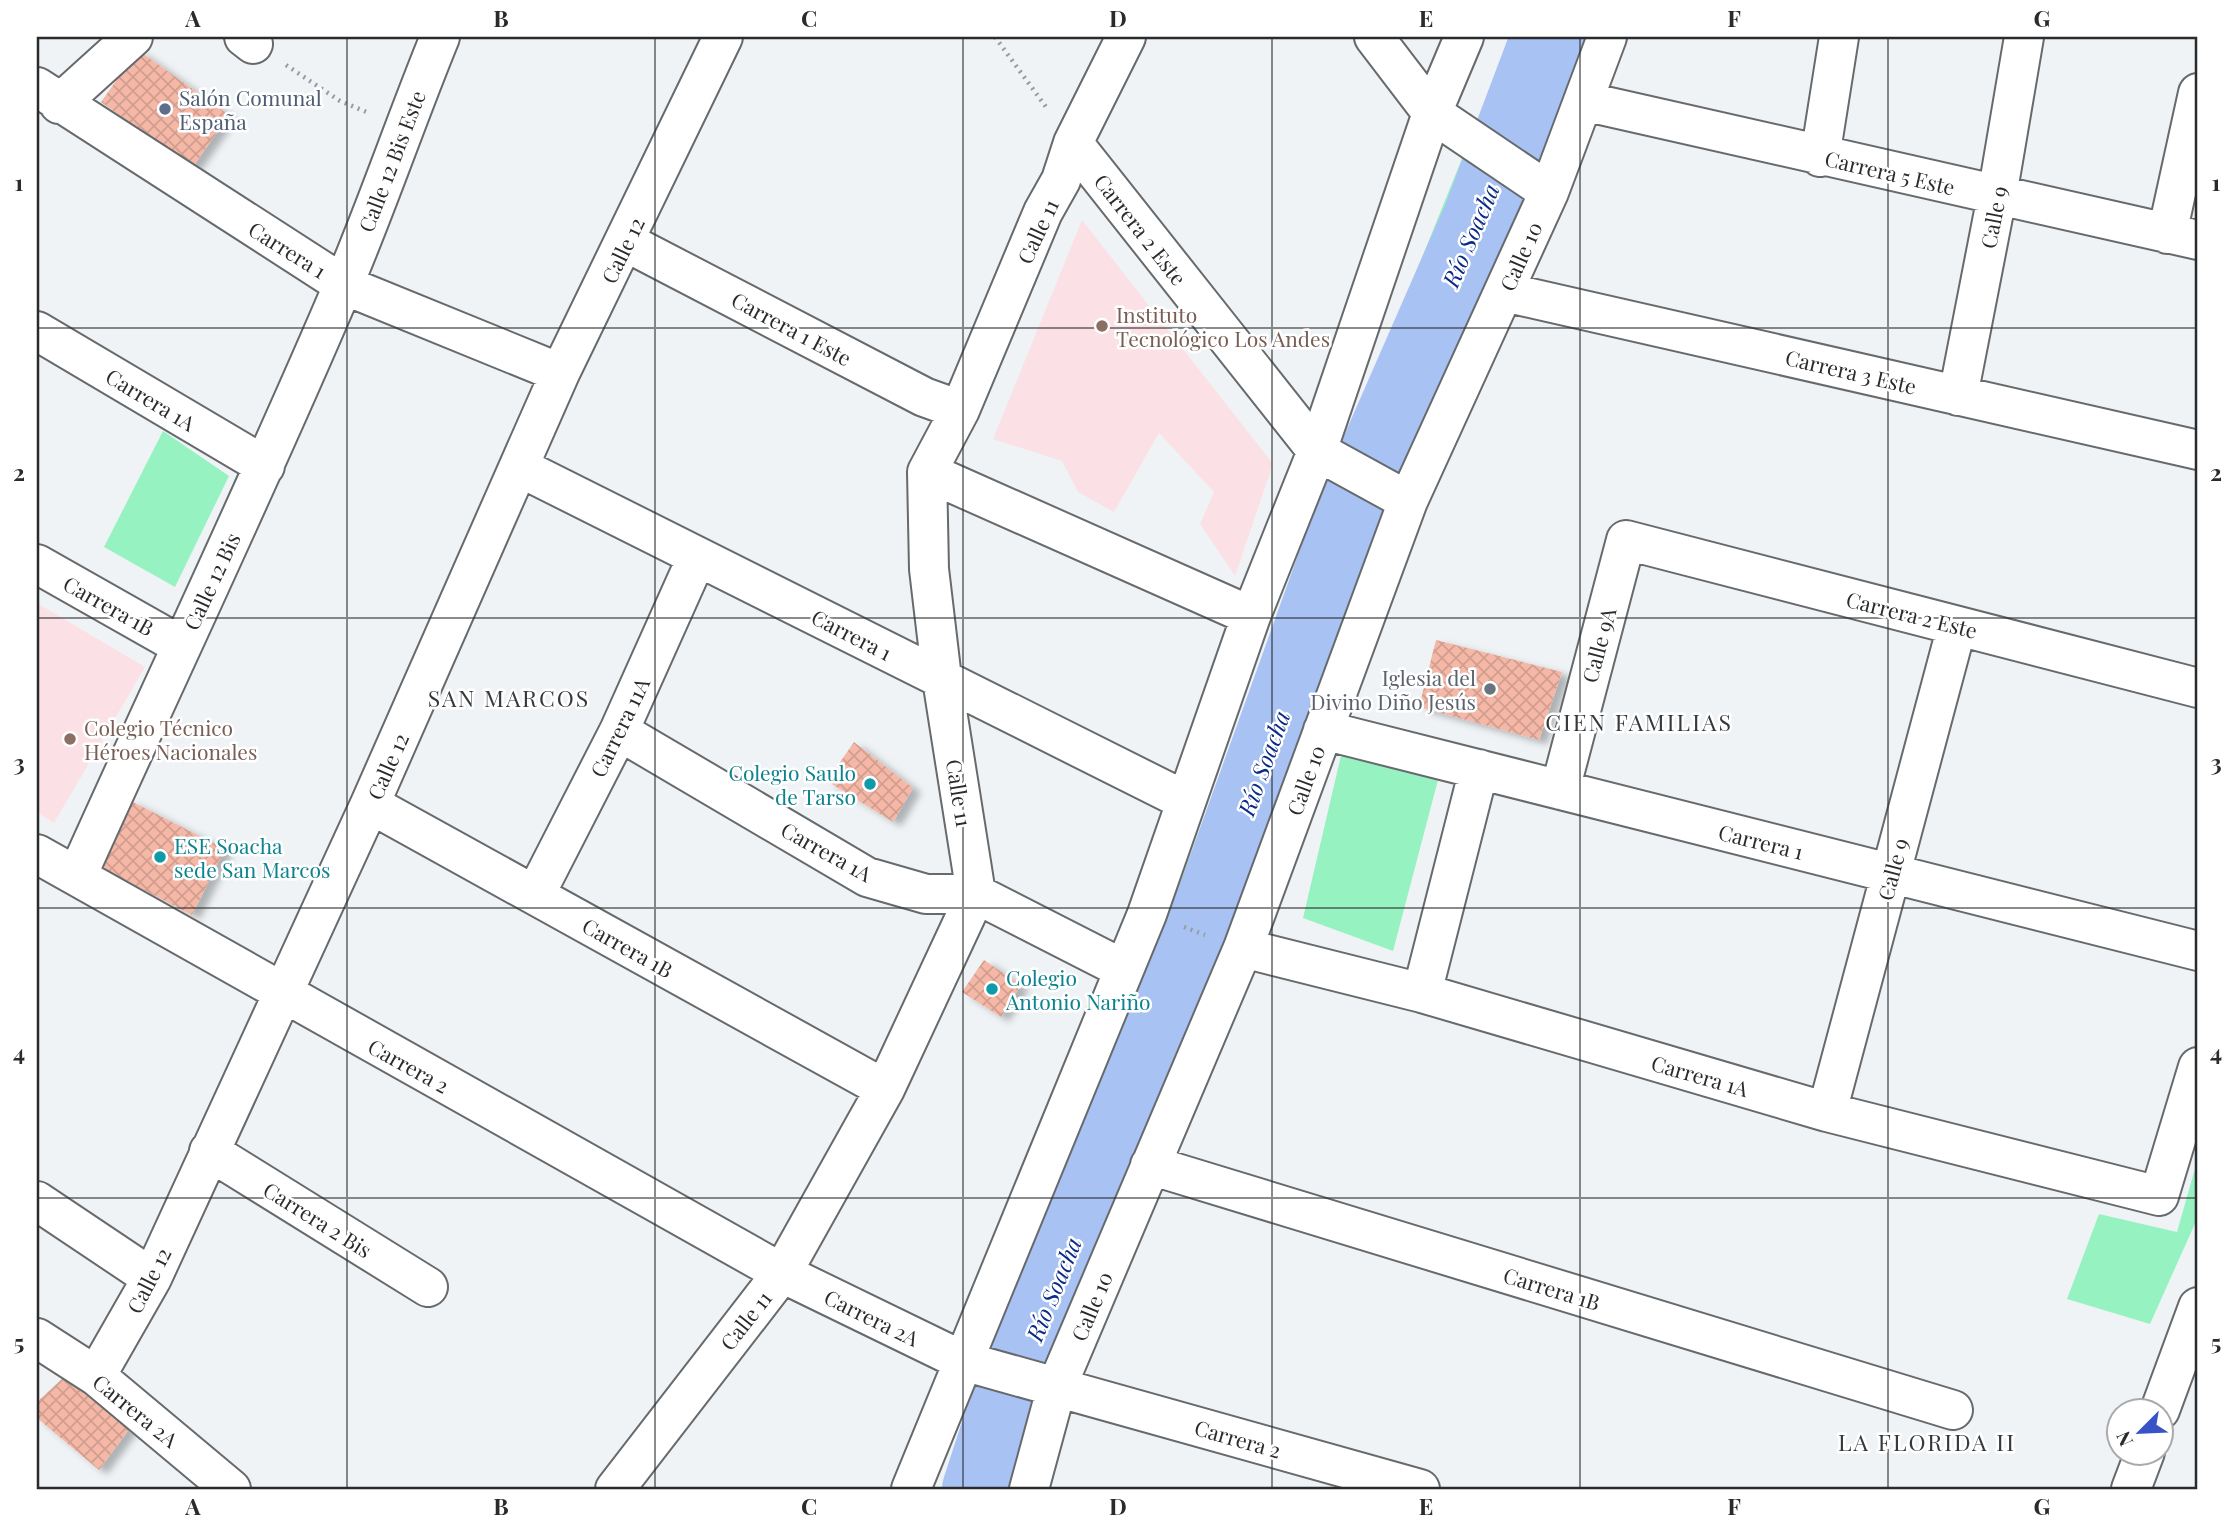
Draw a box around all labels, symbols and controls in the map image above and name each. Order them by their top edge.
text: A [184,2,201,33]
text: B [493,2,509,33]
text: C [801,2,817,33]
text: D [1109,2,1127,33]
text: E [1419,2,1433,33]
text: F [1727,2,1741,33]
text: G [2034,2,2051,33]
place label: Salón Comunal España [179,83,322,135]
street label: Calle 12 Bis Este [351,86,431,236]
marker: Salón Comunal España [157,101,173,117]
street label: Carrera 5 Este [1822,143,1958,201]
text: 1 [15,166,24,197]
text: 1 [2212,166,2221,197]
street label: Carrera 2 Este [1089,168,1193,290]
water label: Río Soacha [1434,179,1506,292]
street label: Calle 9 [1973,183,2013,251]
street label: Calle 11 [1010,194,1064,268]
street label: Calle 12 [594,212,650,288]
street label: Carrera 1 [244,214,332,284]
street label: Calle 10 [1492,217,1548,295]
street label: Carrera 1 Este [727,285,857,371]
place label: Instituto Tecnológico Los Andes [1116,300,1330,352]
marker: Instituto Tecnológico Los Andes [1094,318,1110,334]
street label: Carrera 3 Este [1783,342,1919,400]
street label: Carrera 1A [101,361,202,437]
text: 2 [13,456,25,487]
text: 2 [2210,456,2222,487]
street label: Calle 12 Bis [176,528,246,634]
street label: Carrera 1B [59,569,159,641]
street label: Carrera 2 Este [1844,584,1980,644]
street label: Carrera 1 [807,602,897,666]
street label: Calle 9A [1575,604,1622,686]
place label: Iglesia del Divino Diño Jesús [1310,663,1476,715]
street label: Carrera 11A [583,672,655,781]
marker: Iglesia del Divino Diño Jesús [1482,681,1498,697]
district label: SAN MARCOS [428,682,590,713]
water label: Río Soacha [1229,706,1296,821]
district label: CIEN FAMILIAS [1545,706,1733,737]
place label: Colegio Técnico Héroes Nacionales [84,713,257,765]
street label: Calle 12 [360,728,414,804]
marker: Colegio Técnico Héroes Nacionales [62,731,78,747]
street label: Calle 10 [1279,741,1331,819]
text: 3 [13,746,25,777]
text: 3 [2210,746,2222,777]
street label: Calle 11 [941,757,979,829]
place label: Colegio Saulo de Tarso [729,758,856,810]
marker: Colegio Saulo de Tarso [862,776,878,792]
street label: Carrera 1A [777,815,878,888]
street label: Carrera 1 [1716,817,1806,865]
place label: ESE Soacha sede San Marcos [174,831,330,883]
street label: Calle 9 [1870,835,1914,903]
marker: ESE Soacha sede San Marcos [152,849,168,865]
street label: Carrera 1B [578,911,678,983]
place label: Colegio Antonio Nariño [1005,963,1151,1015]
marker: Colegio Antonio Nariño [984,981,1000,997]
street label: Carrera 2 [363,1031,455,1099]
text: 4 [13,1036,25,1067]
text: 4 [2210,1036,2222,1067]
street label: Carrera 1A [1648,1048,1752,1102]
street label: Carrera 2 Bis [259,1175,377,1263]
water label: Río Soacha [1018,1232,1088,1347]
street label: Calle 12 [120,1242,176,1318]
street label: Carrera 1B [1500,1260,1604,1316]
street label: Calle 10 [1064,1267,1118,1345]
street label: Carrera 2A [820,1282,925,1352]
street label: Calle 11 [713,1284,777,1355]
text: 5 [14,1326,24,1357]
text: 5 [2211,1326,2221,1357]
street label: Carrera 2A [88,1367,185,1453]
north arrow [2106,1396,2176,1466]
street label: Carrera 2 [1192,1412,1284,1464]
district label: LA FLORIDA II [1838,1426,2016,1457]
text: N [2109,1428,2138,1451]
text: A [184,1490,201,1521]
text: B [493,1490,509,1521]
text: C [801,1490,817,1521]
text: D [1109,1490,1127,1521]
text: E [1419,1490,1433,1521]
text: F [1727,1490,1741,1521]
text: G [2034,1490,2051,1521]

